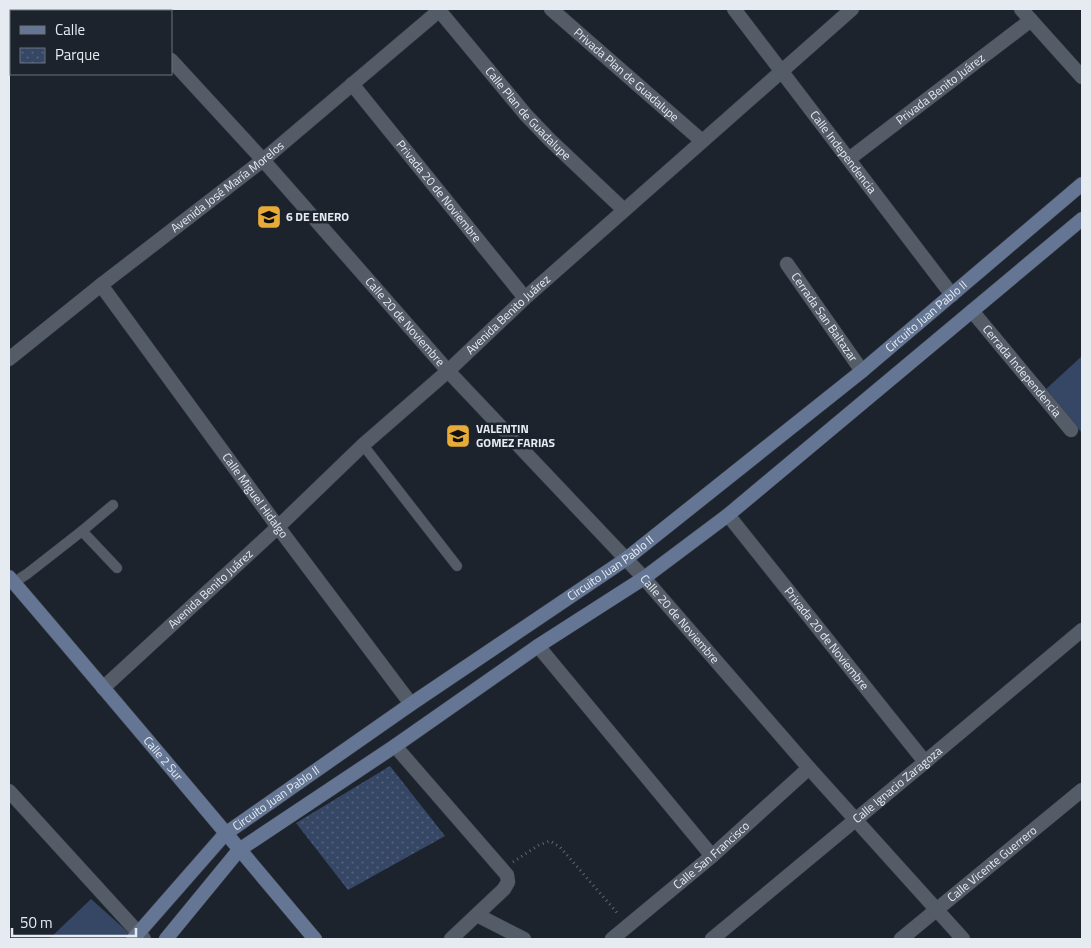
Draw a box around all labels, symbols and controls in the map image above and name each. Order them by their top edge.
legend [10,10,172,75]
text: Calle [55,18,85,41]
street label: Privada Plan de Guadalupe [570,23,683,126]
text: Parque [55,43,100,66]
street label: Privada Benito Juárez [891,49,989,129]
street label: Calle Plan de Guadalupe [481,62,576,164]
street label: Calle Independencia [806,106,881,197]
street label: Avenida José María Morelos [166,136,288,237]
street label: Privada 20 de Noviembre [392,136,486,246]
school or university icon: 6 DE ENERO [256,204,282,230]
place label: 6 DE ENERO [286,207,349,226]
street label: Cerrada San Baltazar [787,268,863,366]
street label: Avenida Benito Juárez [461,270,554,359]
street label: Calle 20 de Noviembre [361,273,450,370]
street label: Circuito Juan Pablo II [881,275,971,356]
street label: Cerrada Independencia [978,320,1066,421]
place label: VALENTIN GOMEZ FARIAS [476,419,555,452]
school or university icon: VALENTIN GOMEZ FARIAS [445,423,471,449]
street label: Calle Miguel Hidalgo [218,449,293,542]
street label: Circuito Juan Pablo II [563,530,658,605]
street label: Avenida Benito Juárez [163,545,257,633]
street label: Calle 20 de Noviembre [636,570,724,668]
street label: Privada 20 de Noviembre [780,583,874,694]
street label: Calle 2 Sur [139,732,188,785]
street label: Calle Ignacio Zaragoza [848,742,946,828]
street label: Circuito Juan Pablo II [228,761,323,835]
street label: Calle San Francisco [669,816,754,894]
street label: Calle Vicente Guerrero [943,821,1041,906]
scale bar [12,906,136,938]
text: 50 m [20,911,53,934]

